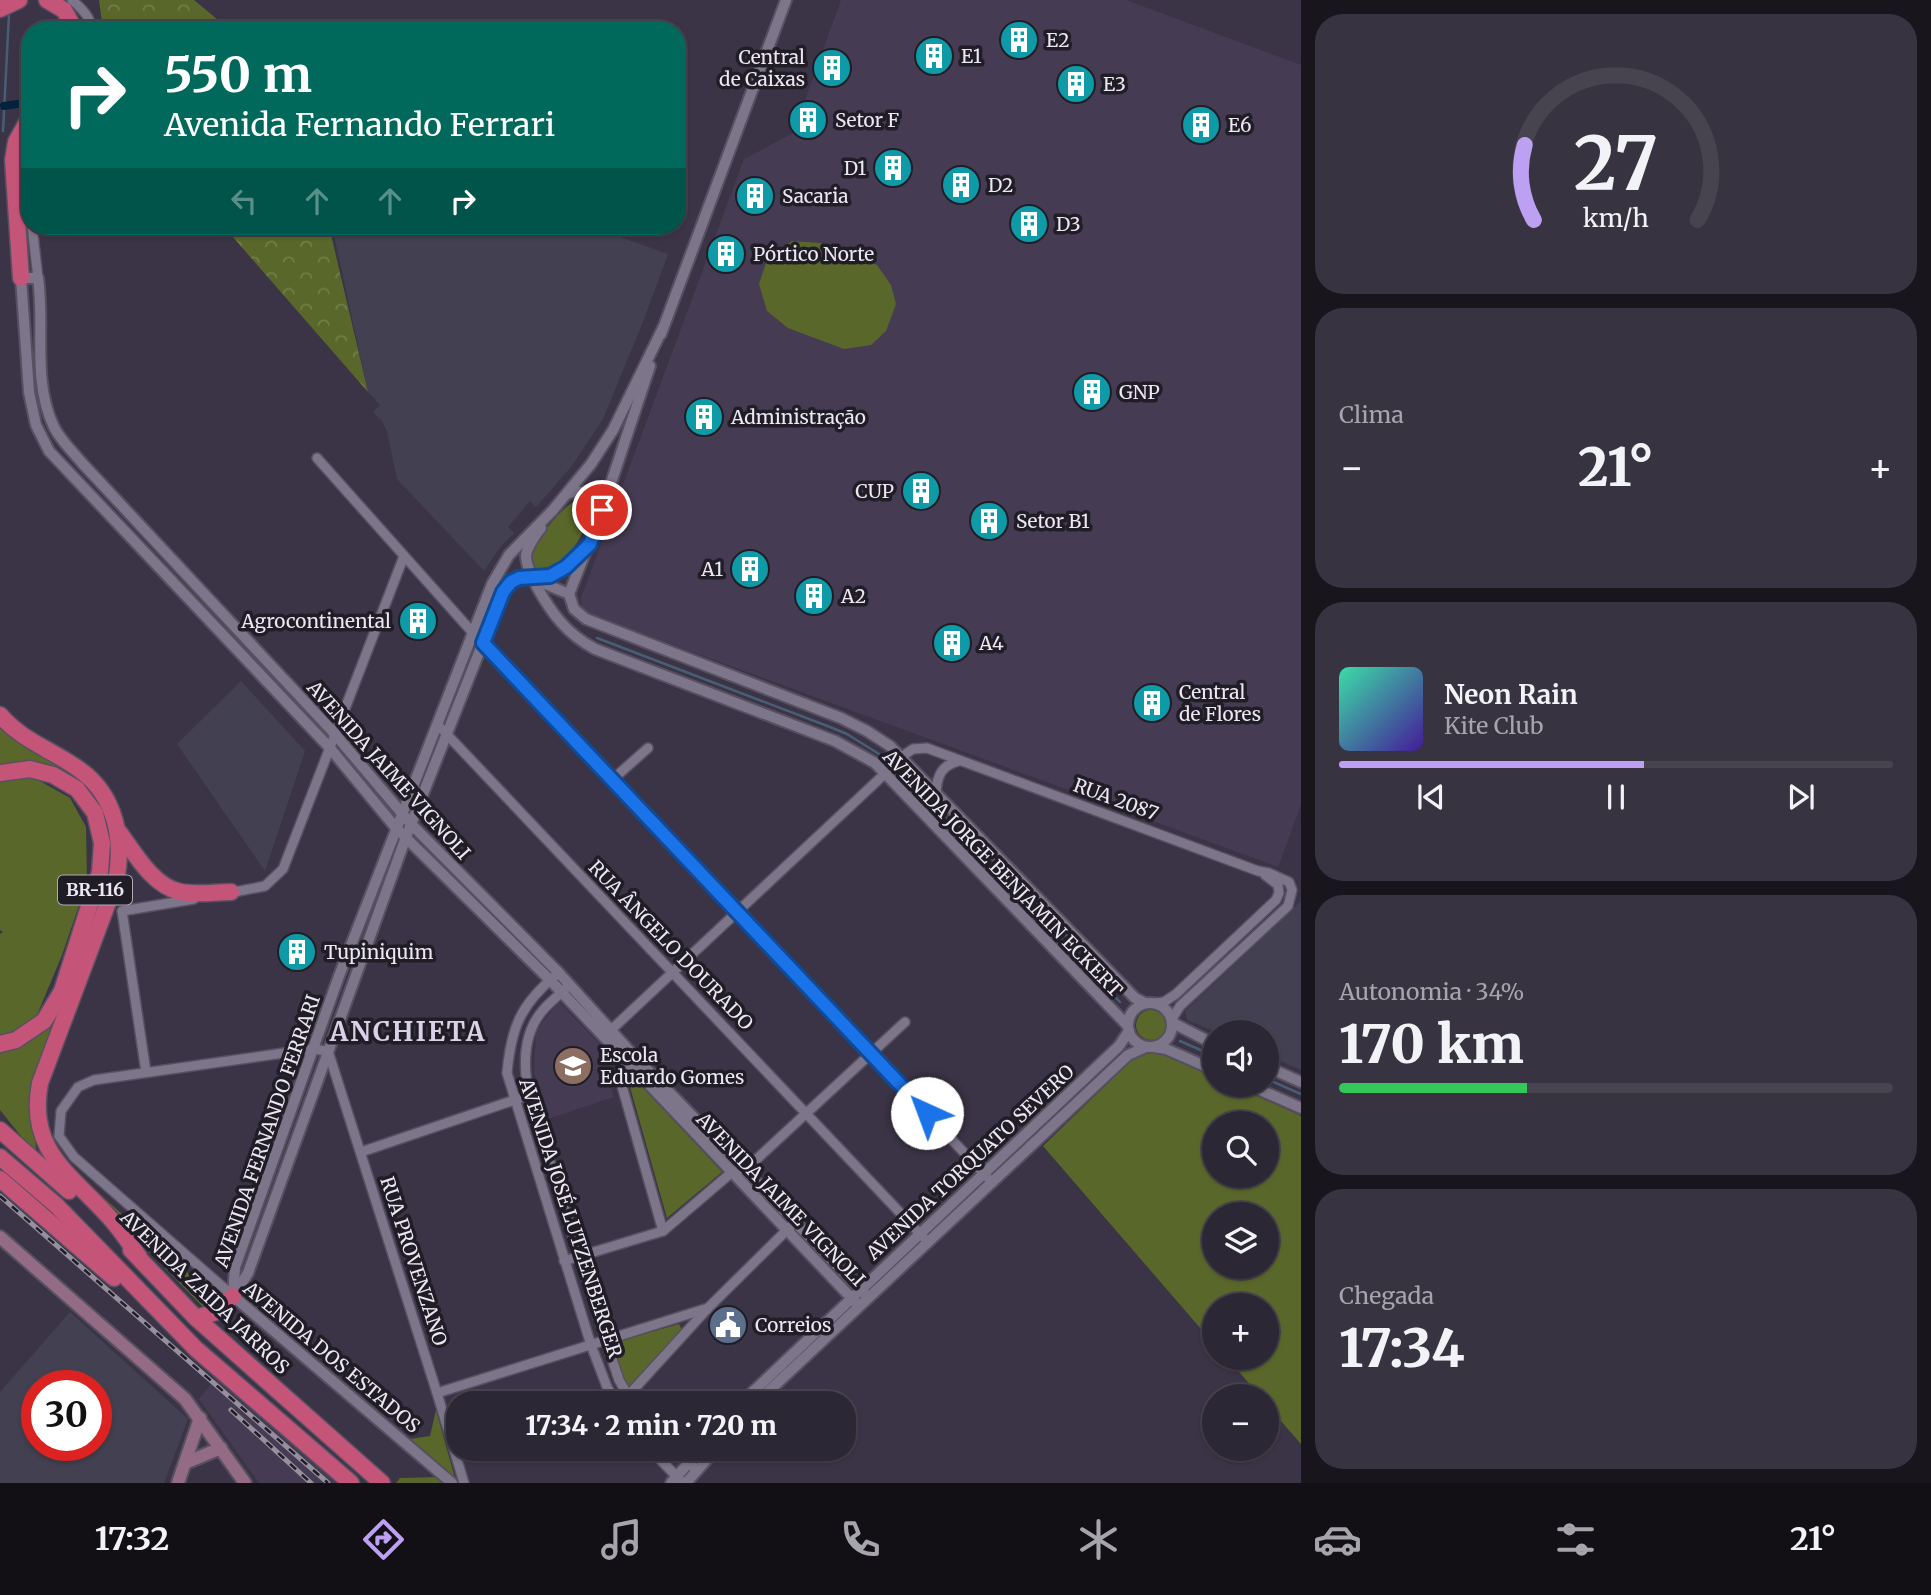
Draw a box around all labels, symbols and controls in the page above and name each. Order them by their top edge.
building icon: E2 [998,19,1040,61]
place label: E2 [1046,28,1070,52]
building icon: E1 [913,35,955,77]
text: 550 m [164,44,312,105]
place label: E1 [961,44,982,68]
place label: Central de Caixas [719,45,805,91]
building icon: Central de Caixas [811,47,853,89]
icon: right [49,49,140,140]
building icon: E3 [1055,63,1097,105]
place label: E3 [1103,72,1126,96]
building icon: Setor F [787,99,829,141]
building icon: E6 [1180,104,1222,146]
text: Avenida Fernando Ferrari [164,105,555,145]
place label: Setor F [835,108,900,132]
place label: E6 [1228,113,1252,137]
text: 27 [1574,118,1658,210]
building icon: D1 [872,147,914,189]
place label: D1 [844,156,866,180]
building icon: D2 [940,164,982,206]
place label: D2 [988,173,1013,197]
building icon: Sacaria [734,175,776,217]
icon: left [225,182,263,220]
icon: ahead [298,182,336,220]
icon: ahead [371,182,409,220]
icon: right [444,182,482,220]
place label: Sacaria [782,184,849,208]
text: km/h [1583,202,1649,234]
building icon: D3 [1008,203,1050,245]
place label: D3 [1056,212,1081,236]
building icon: Pórtico Norte [705,233,747,275]
place label: Pórtico Norte [753,242,874,266]
building icon: GNP [1071,371,1113,413]
place label: GNP [1119,380,1160,404]
building icon: Administração [683,396,725,438]
text: Clima [1339,400,1404,429]
place label: Administração [730,405,866,429]
text: 21° [1578,435,1654,500]
text: − [1339,444,1364,491]
text: + [1868,444,1893,491]
building icon: CUP [900,470,942,512]
place label: CUP [855,479,894,503]
pin [572,480,632,540]
icon: arrive [583,491,621,529]
building icon: Setor B1 [968,500,1010,542]
place label: Setor B1 [1016,509,1090,533]
building icon: A1 [729,548,771,590]
place label: A1 [700,557,723,581]
building icon: A2 [793,575,835,617]
place label: A2 [840,584,866,608]
building icon: Agrocontinental [397,600,439,642]
place label: Agrocontinental [240,609,391,633]
building icon: A4 [931,622,973,664]
place label: A4 [978,631,1004,655]
street label: AVENIDA JAIME VIGNOLI [302,675,476,864]
text: Neon Rain [1444,678,1578,711]
place label: Central de Flores [1179,680,1261,726]
building icon: Central de Flores [1131,682,1173,724]
text: Kite Club [1444,711,1543,740]
street label: AVENIDA JORGE BENJAMIN ECKERT [877,744,1128,1002]
street label: RUA 2087 [1070,773,1162,825]
icon: previous [1412,778,1450,816]
icon: pause [1597,778,1635,816]
icon: next [1782,778,1820,816]
street label: RUA ÂNGELO DOURADO [584,855,759,1035]
road number: BR-116 [58,876,132,904]
building icon: Tupiniquim [276,931,318,973]
place label: Tupiniquim [324,940,433,964]
text: Autonomia · 34% [1339,977,1524,1006]
street label: AVENIDA FERNANDO FERRARI [209,991,325,1272]
text: 170 km [1339,1012,1524,1077]
district label: ANCHIETA [329,1015,486,1048]
map controls [1202,1020,1279,1461]
button: sound [1202,1020,1279,1097]
place label: Escola Eduardo Gomes [600,1043,744,1089]
school or university icon: Escola Eduardo Gomes [552,1045,594,1087]
street label: AVENIDA TORQUATO SEVERO [860,1059,1079,1265]
street label: AVENIDA JOSÉ LUTZENBERGER [514,1074,628,1362]
position arrow [890,1076,964,1150]
street label: AVENIDA JAIME VIGNOLI [691,1106,870,1291]
button: search [1202,1111,1279,1188]
street label: RUA PROVENZANO [375,1173,453,1349]
button: layers [1202,1202,1279,1279]
street label: AVENIDA ZAIDA JARROS [115,1204,294,1379]
street label: AVENIDA DOS ESTADOS [238,1275,425,1438]
text: Chegada [1339,1281,1434,1310]
button: + [1202,1293,1279,1370]
public building icon: Correios [707,1304,749,1346]
place label: Correios [755,1313,831,1337]
text: 17:34 [1339,1316,1465,1381]
speed limit sign: 30 [21,1370,112,1461]
button: − [1202,1384,1279,1461]
text: 17:34 · 2 min · 720 m [525,1409,777,1442]
icon: directions [359,1515,408,1564]
icon: music [597,1515,646,1564]
icon: phone [836,1515,885,1564]
icon: climate [1074,1515,1123,1564]
icon: car [1313,1515,1362,1564]
icon: filters [1551,1515,1600,1564]
text: 17:32 [95,1519,169,1559]
text: 21° [1790,1519,1836,1559]

